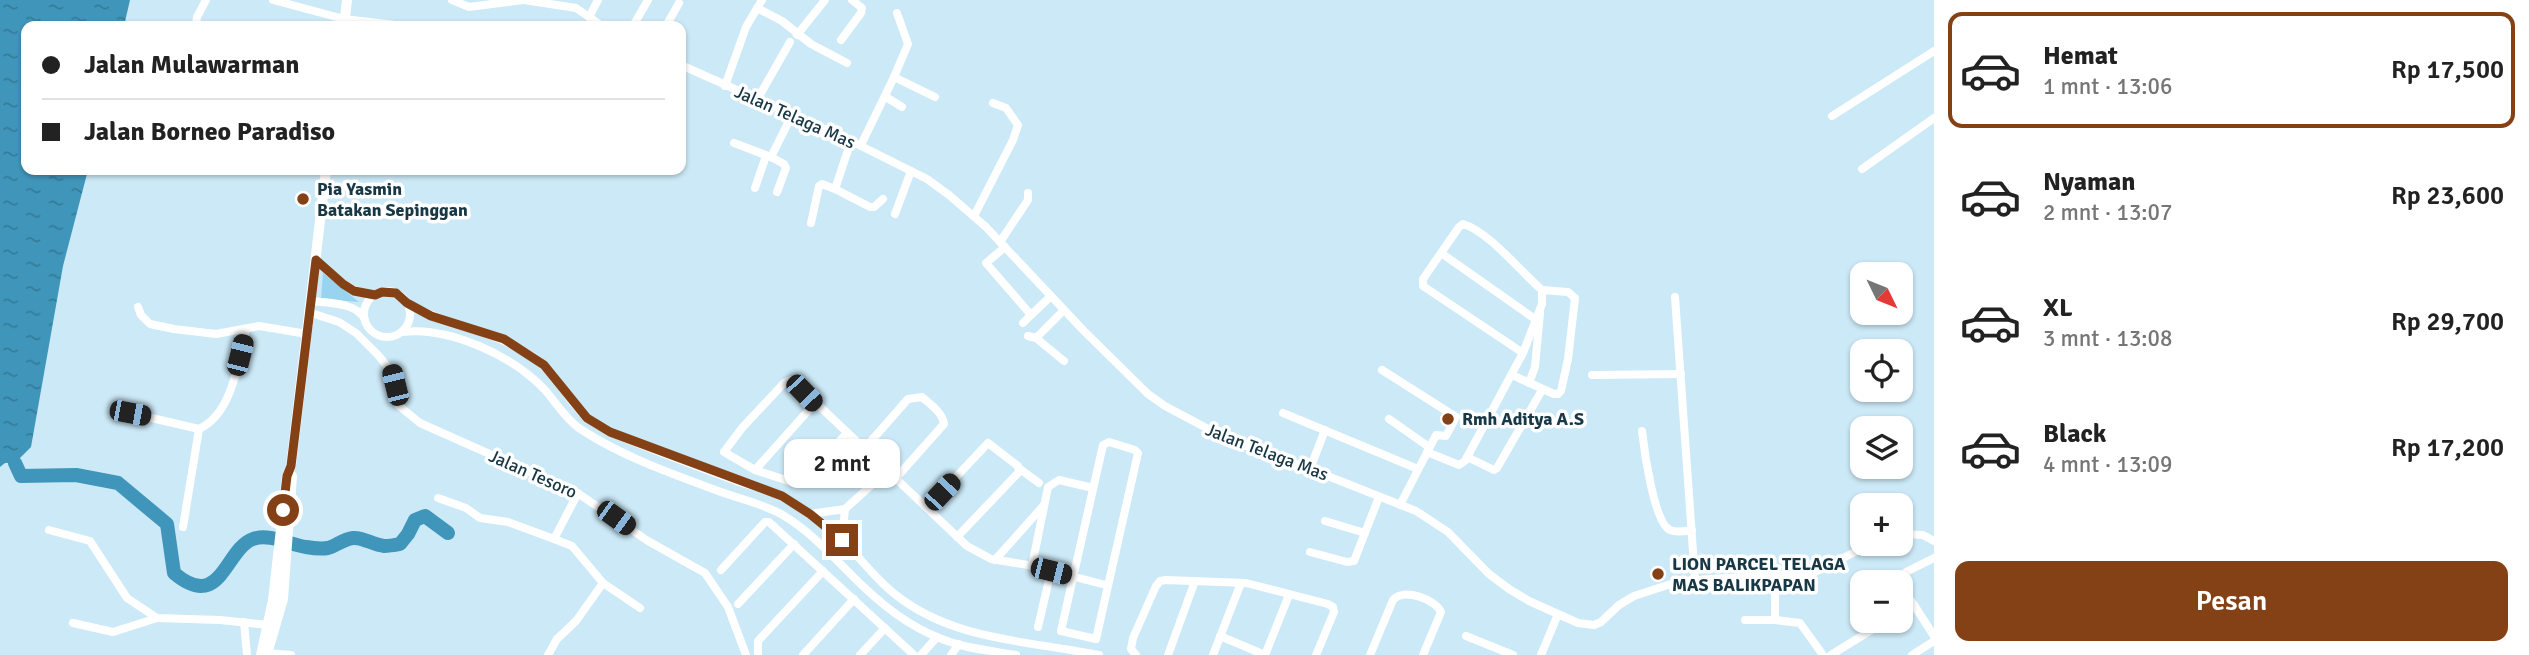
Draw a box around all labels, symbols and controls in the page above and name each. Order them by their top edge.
icon: car [1959,39,2022,102]
text: Hemat [2043,40,2118,72]
text: Jalan Mulawarman [84,49,300,81]
text: Rp 17,500 [2391,54,2504,86]
text: 1 mnt · 13:06 [2043,72,2172,101]
street label: Jalan Telaga Mas [731,81,859,153]
text: Jalan Borneo Paradiso [84,116,335,148]
icon: car [1959,165,2022,228]
text: Nyaman [2043,166,2136,198]
place label: Pia Yasmin Batakan Sepinggan [317,178,468,221]
text: Rp 23,600 [2391,180,2504,212]
marker: Pia Yasmin Batakan Sepinggan [295,191,311,207]
text: 2 mnt · 13:07 [2043,198,2172,227]
north arrow [1850,262,1913,326]
map controls [1850,262,1913,633]
icon: car [1959,291,2022,354]
text: XL [2043,292,2073,324]
text: Rp 29,700 [2391,306,2504,338]
text: 3 mnt · 13:08 [2043,324,2172,353]
car [225,332,256,378]
button: locate [1850,339,1913,402]
car [380,362,411,408]
car [782,371,827,415]
car [108,399,153,427]
place label: Rmh Aditya A.S [1462,408,1584,430]
marker: Rmh Aditya A.S [1440,411,1456,427]
button: layers [1850,416,1913,479]
icon: car [1959,417,2022,480]
street label: Jalan Telaga Mas [1202,418,1332,486]
text: Black [2043,418,2106,450]
text: Rp 17,200 [2391,432,2504,464]
callout: 2 mnt [784,438,900,488]
street label: Jalan Tesoro [486,445,580,503]
text: 2 mnt [814,449,870,478]
text: 4 mnt · 13:09 [2043,450,2172,479]
car [920,469,965,515]
button: + [1850,493,1913,556]
route start [267,494,299,526]
car [593,497,640,539]
route end [826,524,858,556]
place label: LION PARCEL TELAGA MAS BALIKPAPAN [1672,553,1846,596]
car [1029,556,1074,586]
button: Pesan [1955,561,2508,641]
marker: LION PARCEL TELAGA MAS BALIKPAPAN [1650,566,1666,582]
button: − [1850,570,1913,633]

